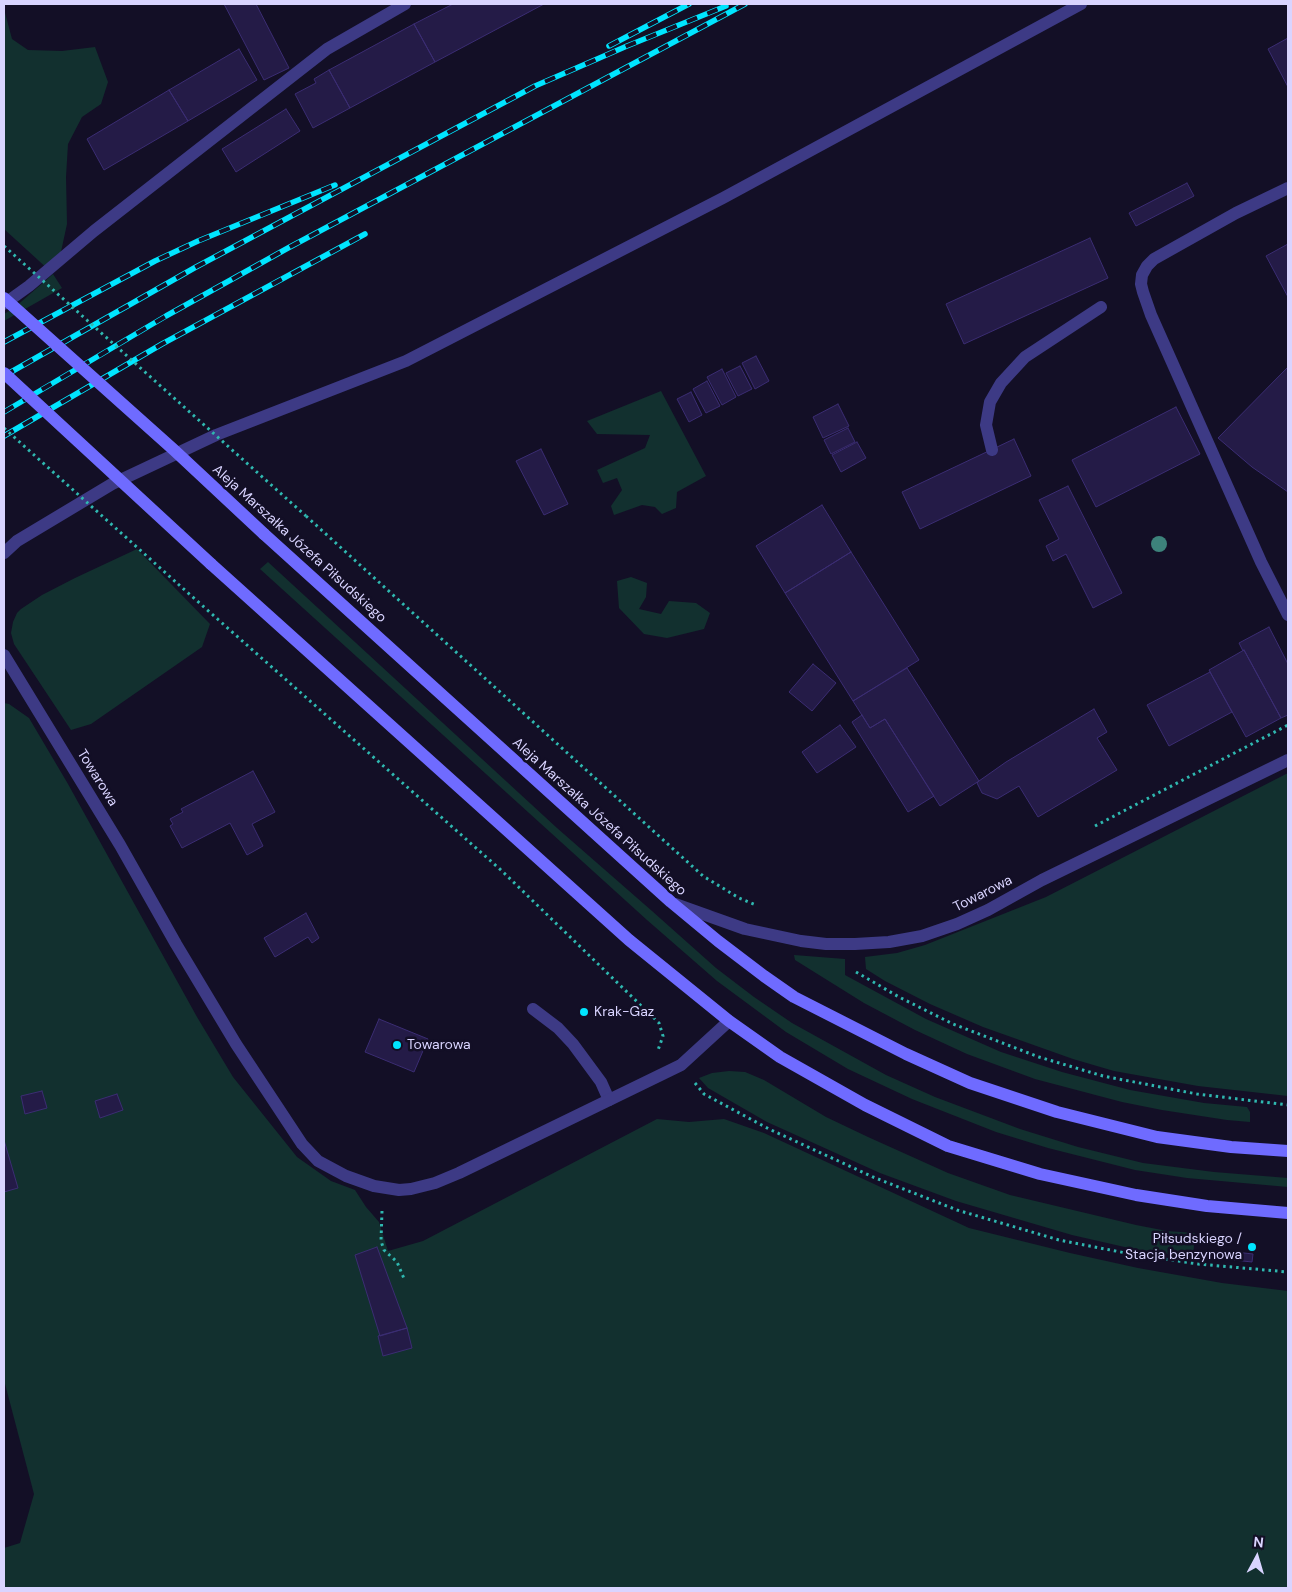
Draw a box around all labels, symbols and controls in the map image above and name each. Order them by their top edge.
street label: Aleja Marszałka Józefa Piłsudskiego [209,461,389,627]
street label: Aleja Marszałka Józefa Piłsudskiego [509,734,689,900]
street label: Towarowa [73,747,121,809]
street label: Towarowa [951,872,1015,916]
place label: Krak-Gaz [594,1004,654,1020]
marker: Krak-Gaz [578,1006,590,1018]
place label: Towarowa [407,1037,471,1053]
marker: Towarowa [391,1039,403,1051]
place label: Piłsudskiego / Stacja benzynowa [1125,1231,1242,1264]
marker: Piłsudskiego / Stacja benzynowa [1246,1241,1258,1253]
north arrow [1232,1532,1282,1582]
text: N [1253,1533,1265,1552]

